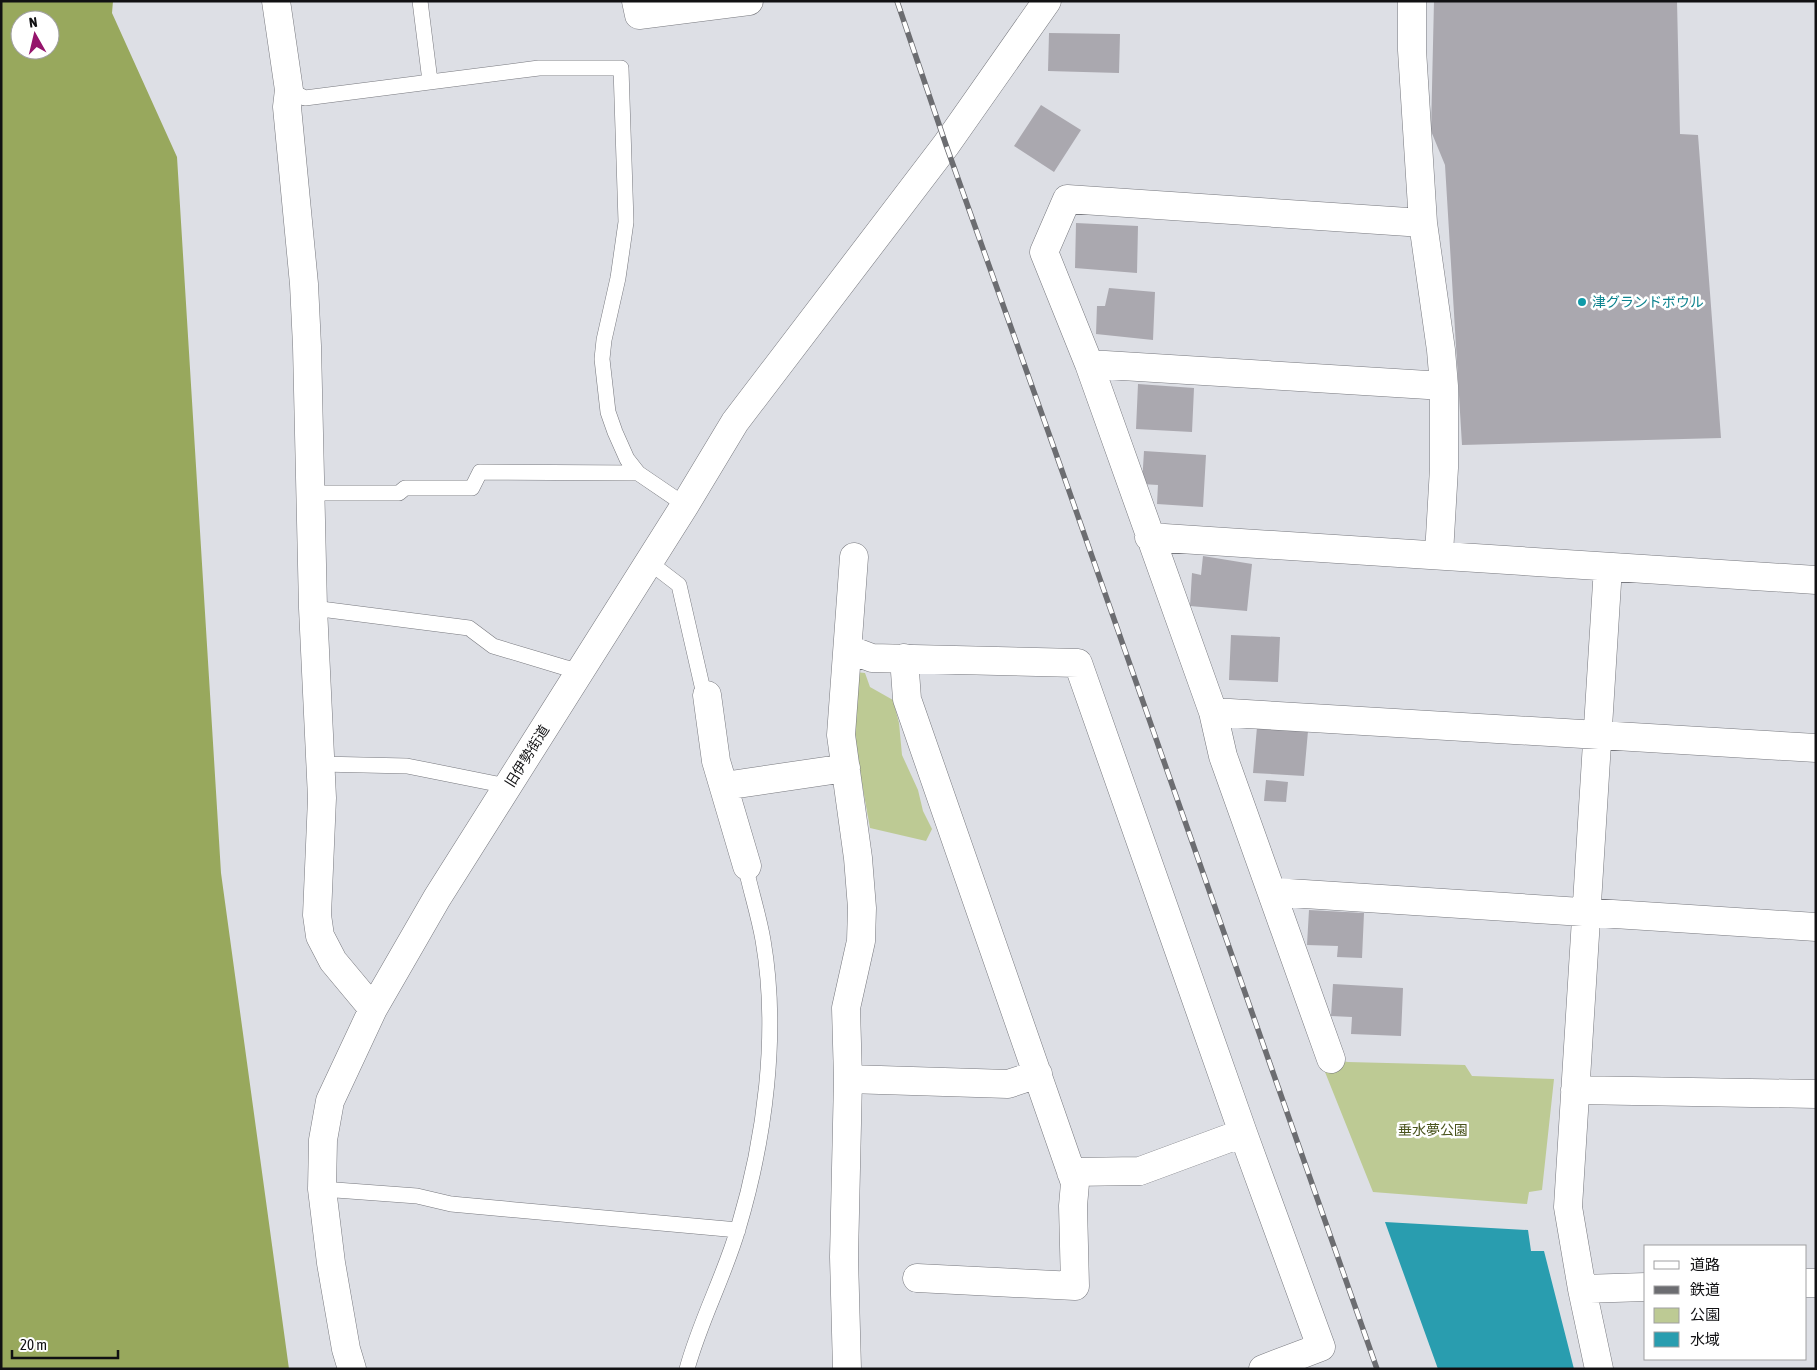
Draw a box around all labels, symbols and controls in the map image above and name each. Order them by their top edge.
north arrow [10,10,60,60]
text: N [28,14,38,31]
place label: 津グランドボウル [1592,294,1704,310]
marker: 津グランドボウル [1576,296,1588,308]
street label: 旧伊勢街道 [502,722,552,790]
park label: 垂水夢公園 [1398,1122,1468,1138]
legend [1644,1245,1807,1360]
text: 道路 [1690,1256,1720,1273]
text: 鉄道 [1690,1281,1720,1298]
text: 公園 [1690,1306,1720,1323]
scale bar [12,1328,119,1360]
text: 水域 [1690,1331,1720,1348]
text: 20 m [20,1336,47,1353]

